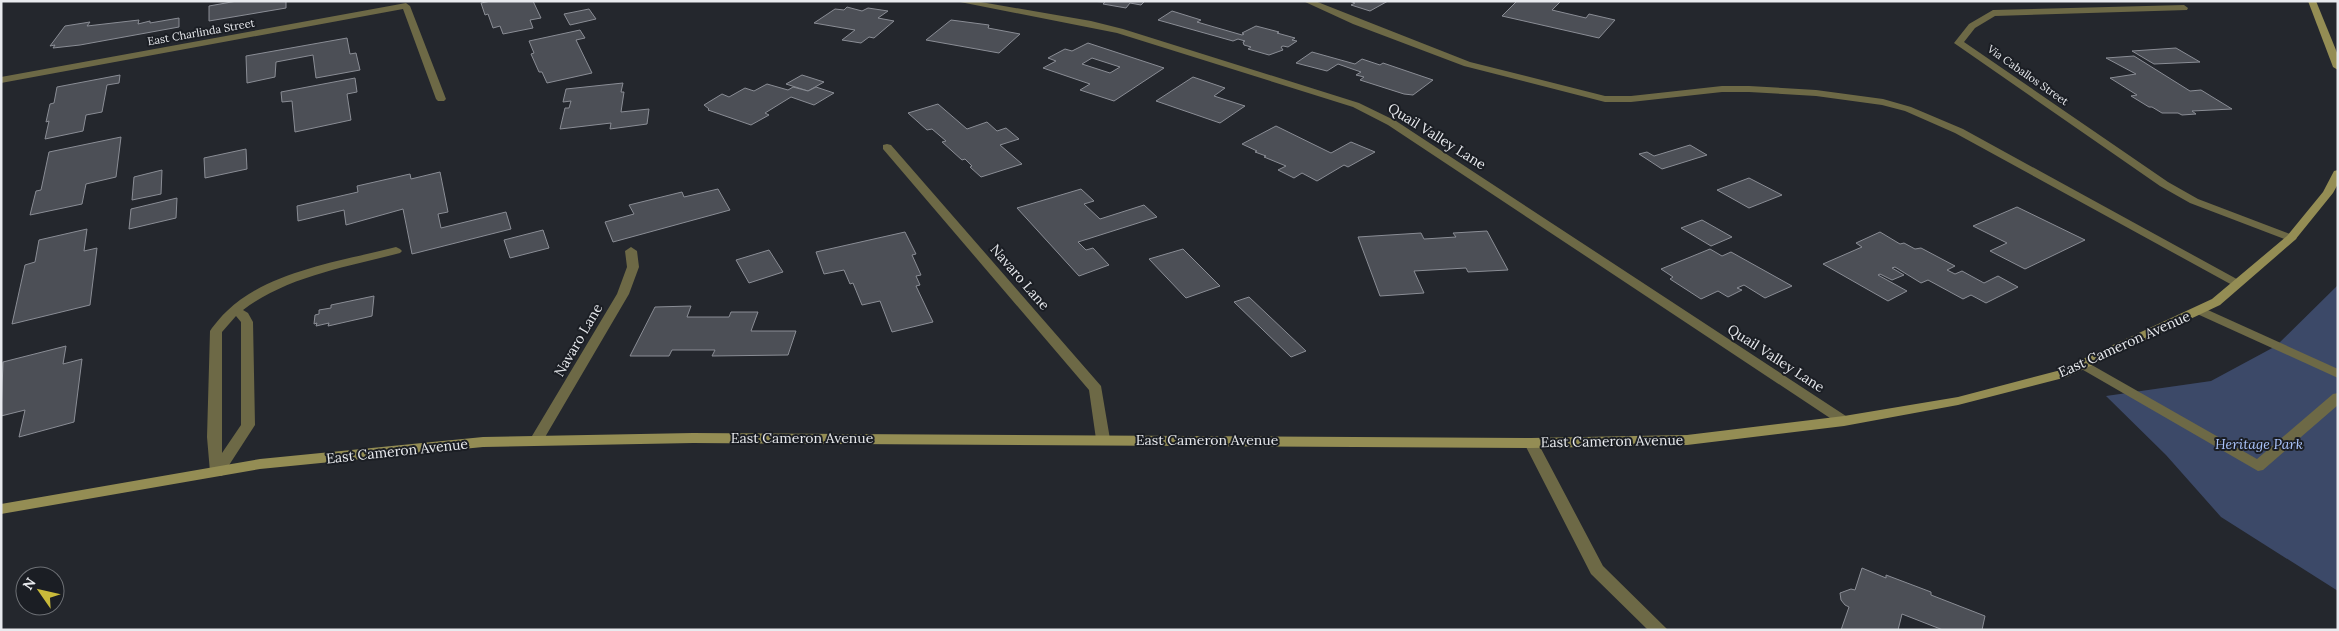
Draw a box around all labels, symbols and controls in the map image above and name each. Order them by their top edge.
street label: East Charlinda Street [146,16,256,48]
street label: Via Caballos Street [1984,41,2072,109]
street label: Quail Valley Lane [1385,99,1490,174]
street label: Navaro Lane [987,240,1054,314]
street label: Navaro Lane [550,300,606,380]
street label: East Cameron Avenue [2055,307,2193,381]
street label: Quail Valley Lane [1724,320,1828,396]
street label: East Cameron Avenue [731,429,874,447]
street label: East Cameron Avenue [1136,431,1279,449]
street label: East Cameron Avenue [1541,431,1684,451]
street label: East Cameron Avenue [325,435,469,467]
park label: Heritage Park [2215,435,2303,453]
north arrow [15,566,65,616]
text: N [19,574,40,593]

